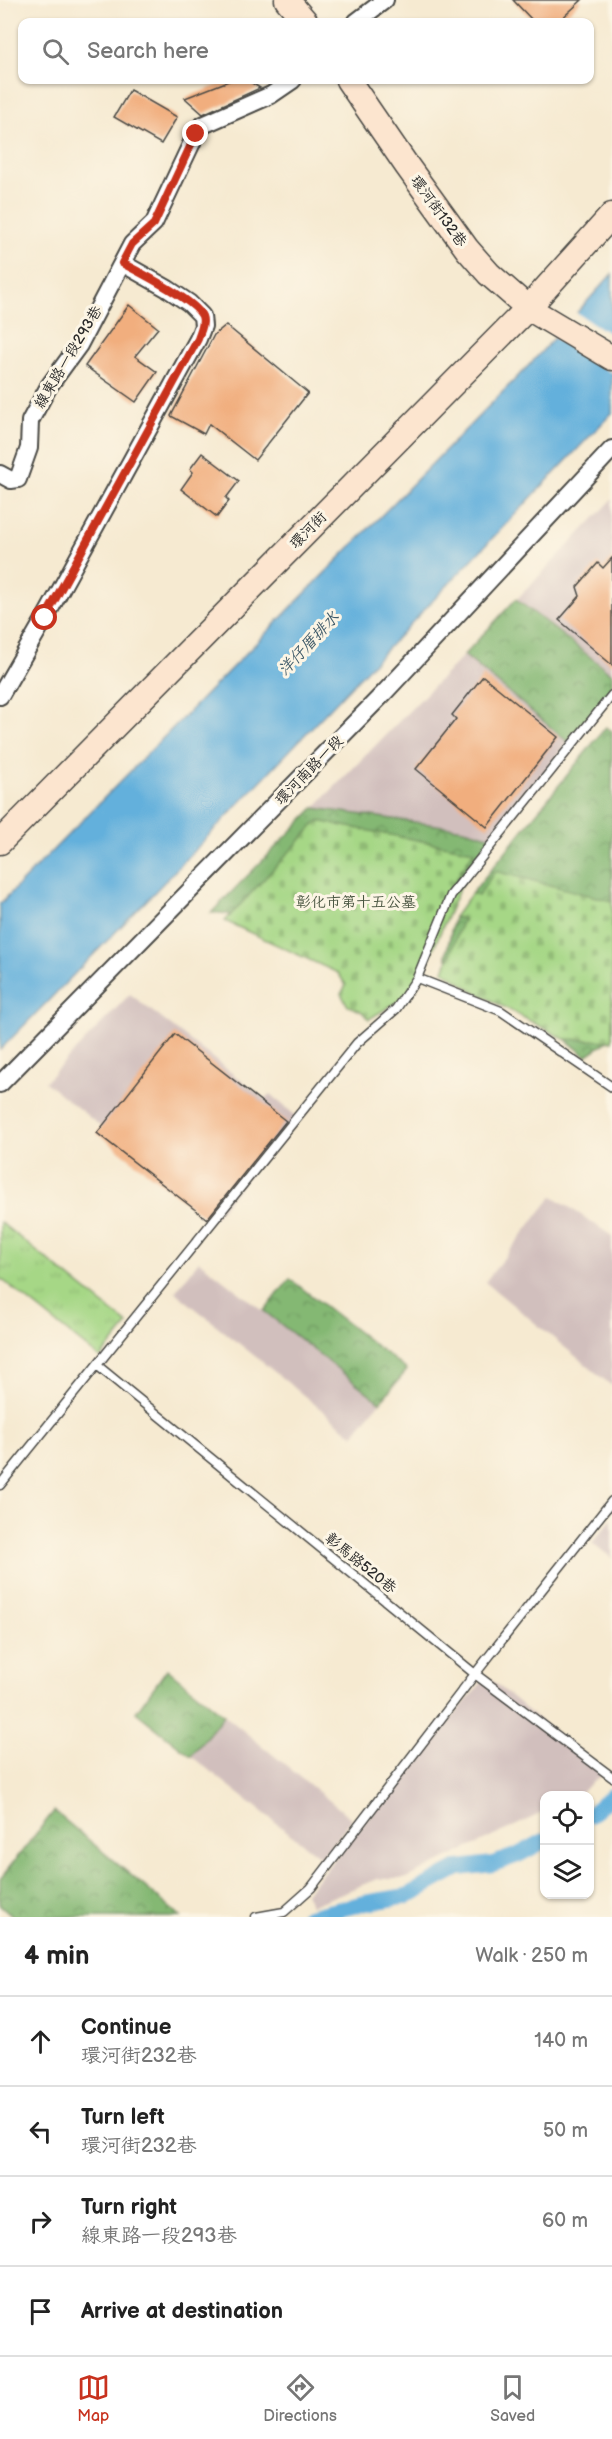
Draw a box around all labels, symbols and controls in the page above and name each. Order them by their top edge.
search box [18,18,594,84]
icon: search [39,35,72,68]
text: Search here [87,38,209,65]
route end [182,120,208,146]
street label: 環河街132巷 [406,172,471,251]
street label: 線東路一段293巷 [30,302,107,412]
street label: 環河街 [286,508,331,553]
route start [31,604,57,630]
water label: 洋仔厝排水 [275,608,344,680]
street label: 環河南路一段 [271,731,347,809]
park label: 彰化市第十五公墓 [296,893,416,912]
street label: 彰馬路520巷 [321,1529,400,1598]
map controls [540,1791,594,1899]
button: locate [540,1791,594,1845]
button: layers [540,1845,594,1899]
text: 4 min [24,1941,89,1972]
text: Walk · 250 m [475,1944,588,1968]
text: Continue [81,2014,171,2041]
icon: ahead [24,2025,57,2058]
text: 140 m [534,2029,588,2053]
text: 環河街232巷 [81,2044,197,2068]
text: Turn left [81,2104,165,2131]
icon: left [24,2115,57,2148]
text: 50 m [543,2119,588,2143]
text: 環河街232巷 [81,2134,197,2158]
text: Turn right [81,2194,177,2221]
icon: right [24,2205,57,2238]
text: 60 m [542,2209,588,2233]
text: 線東路一段293巷 [81,2224,237,2248]
icon: arrive [24,2295,57,2328]
text: Arrive at destination [81,2298,283,2325]
tab: Map [77,2371,110,2426]
tab: Directions [263,2371,337,2426]
tab: Saved [490,2371,535,2426]

